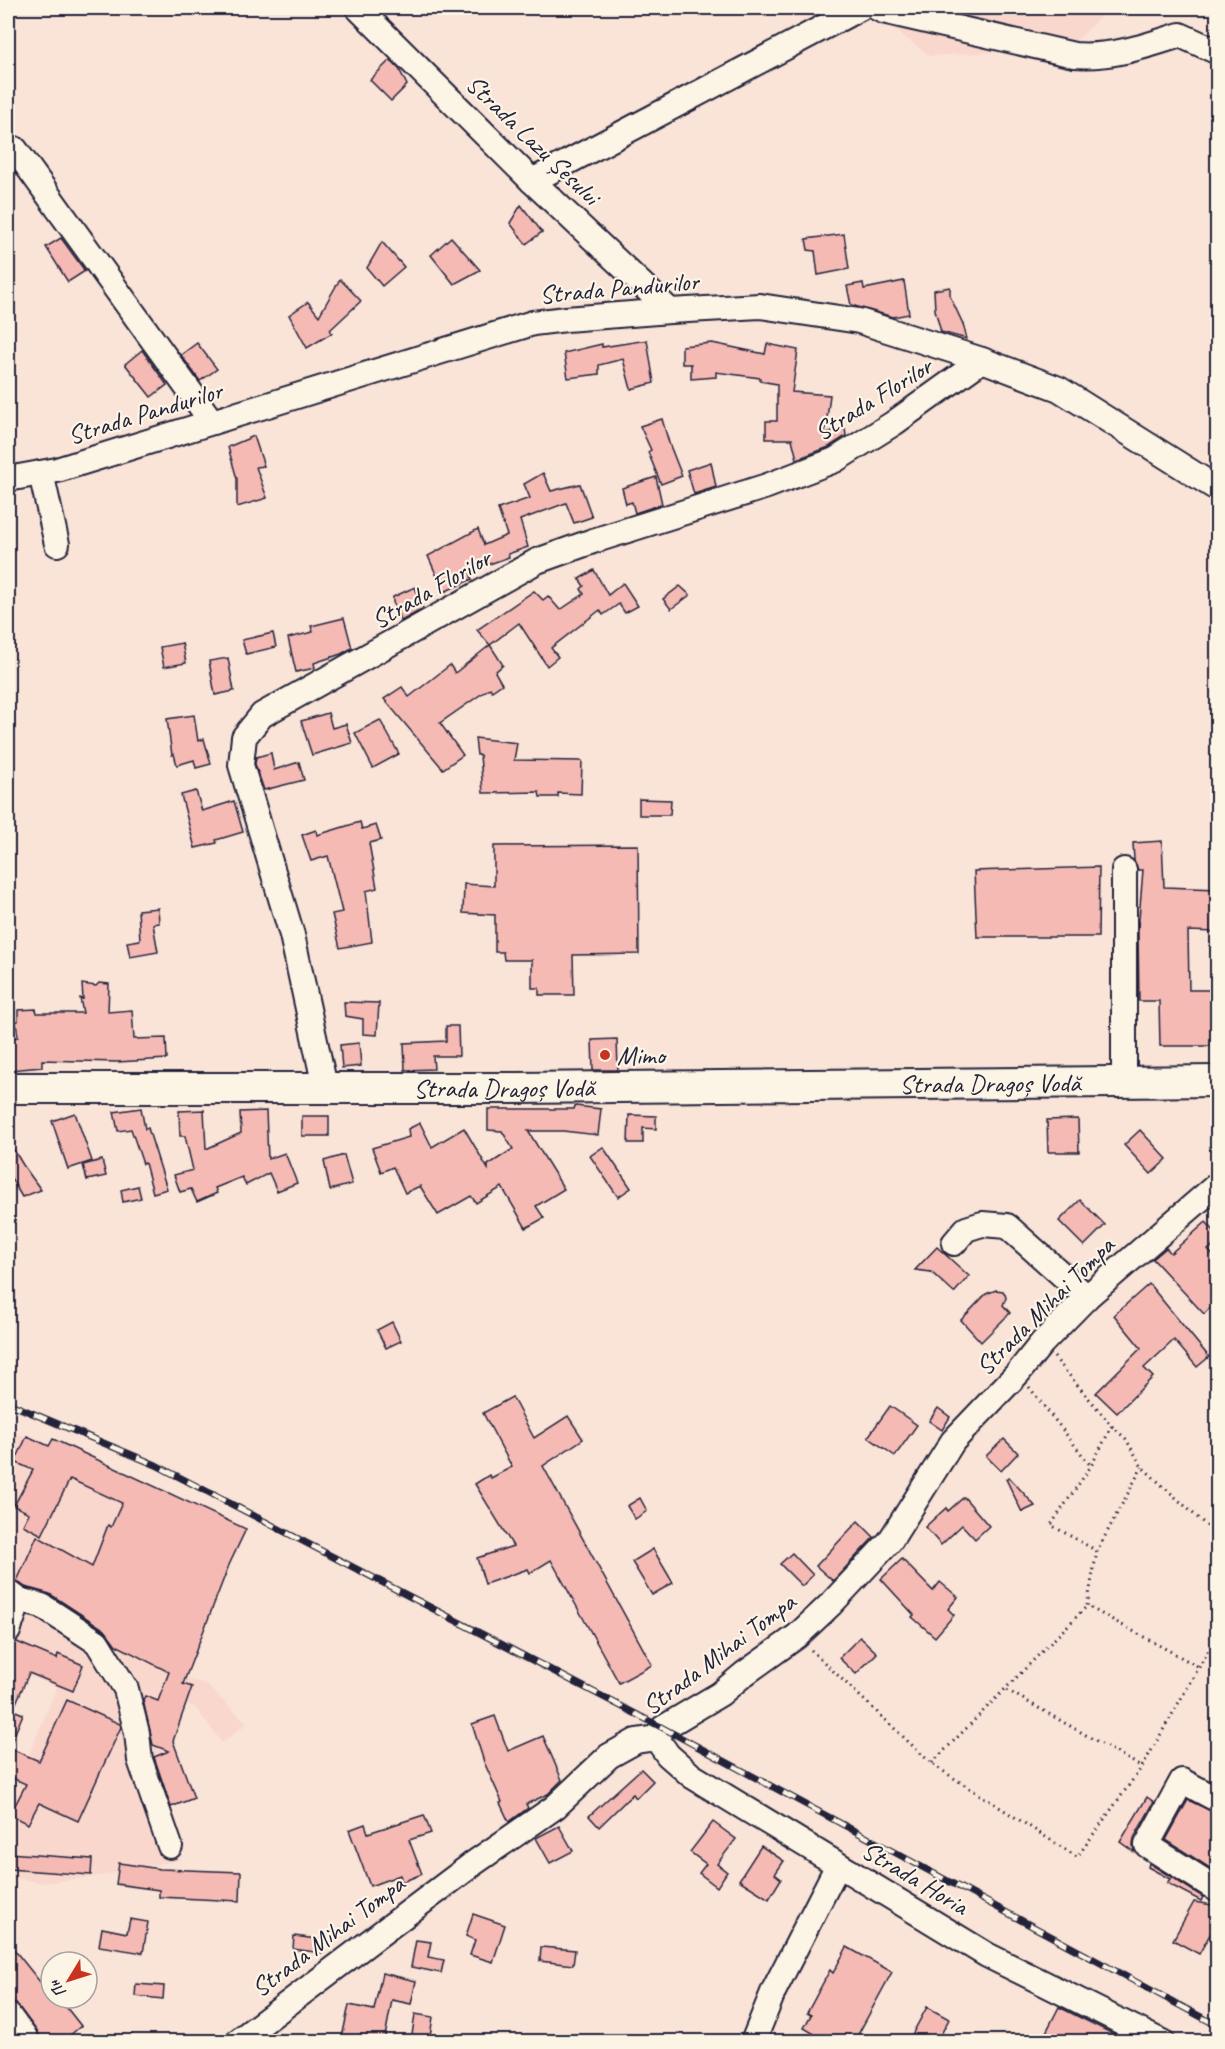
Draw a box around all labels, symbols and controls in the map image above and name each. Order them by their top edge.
street label: Strada Lazu Șesului [459,68,609,214]
street label: Strada Pandurilor [538,264,702,311]
street label: Strada Florilor [808,349,940,448]
street label: Strada Pandurilor [64,373,228,452]
street label: Strada Florilor [365,540,499,636]
place label: Mimo [617,1039,667,1072]
marker: Mimo [598,1048,612,1062]
street label: Strada Dragoș Vodă [899,1066,1083,1101]
street label: Strada Dragoș Vodă [413,1071,597,1105]
street label: Strada Mihai Tompa [968,1228,1123,1383]
street label: Strada Mihai Tompa [636,1585,803,1722]
street label: Strada Horia [856,1833,975,1923]
street label: Strada Mihai Tompa [245,1867,412,2004]
north arrow [39,1950,99,2010]
text: Пн [44,1975,71,2001]

